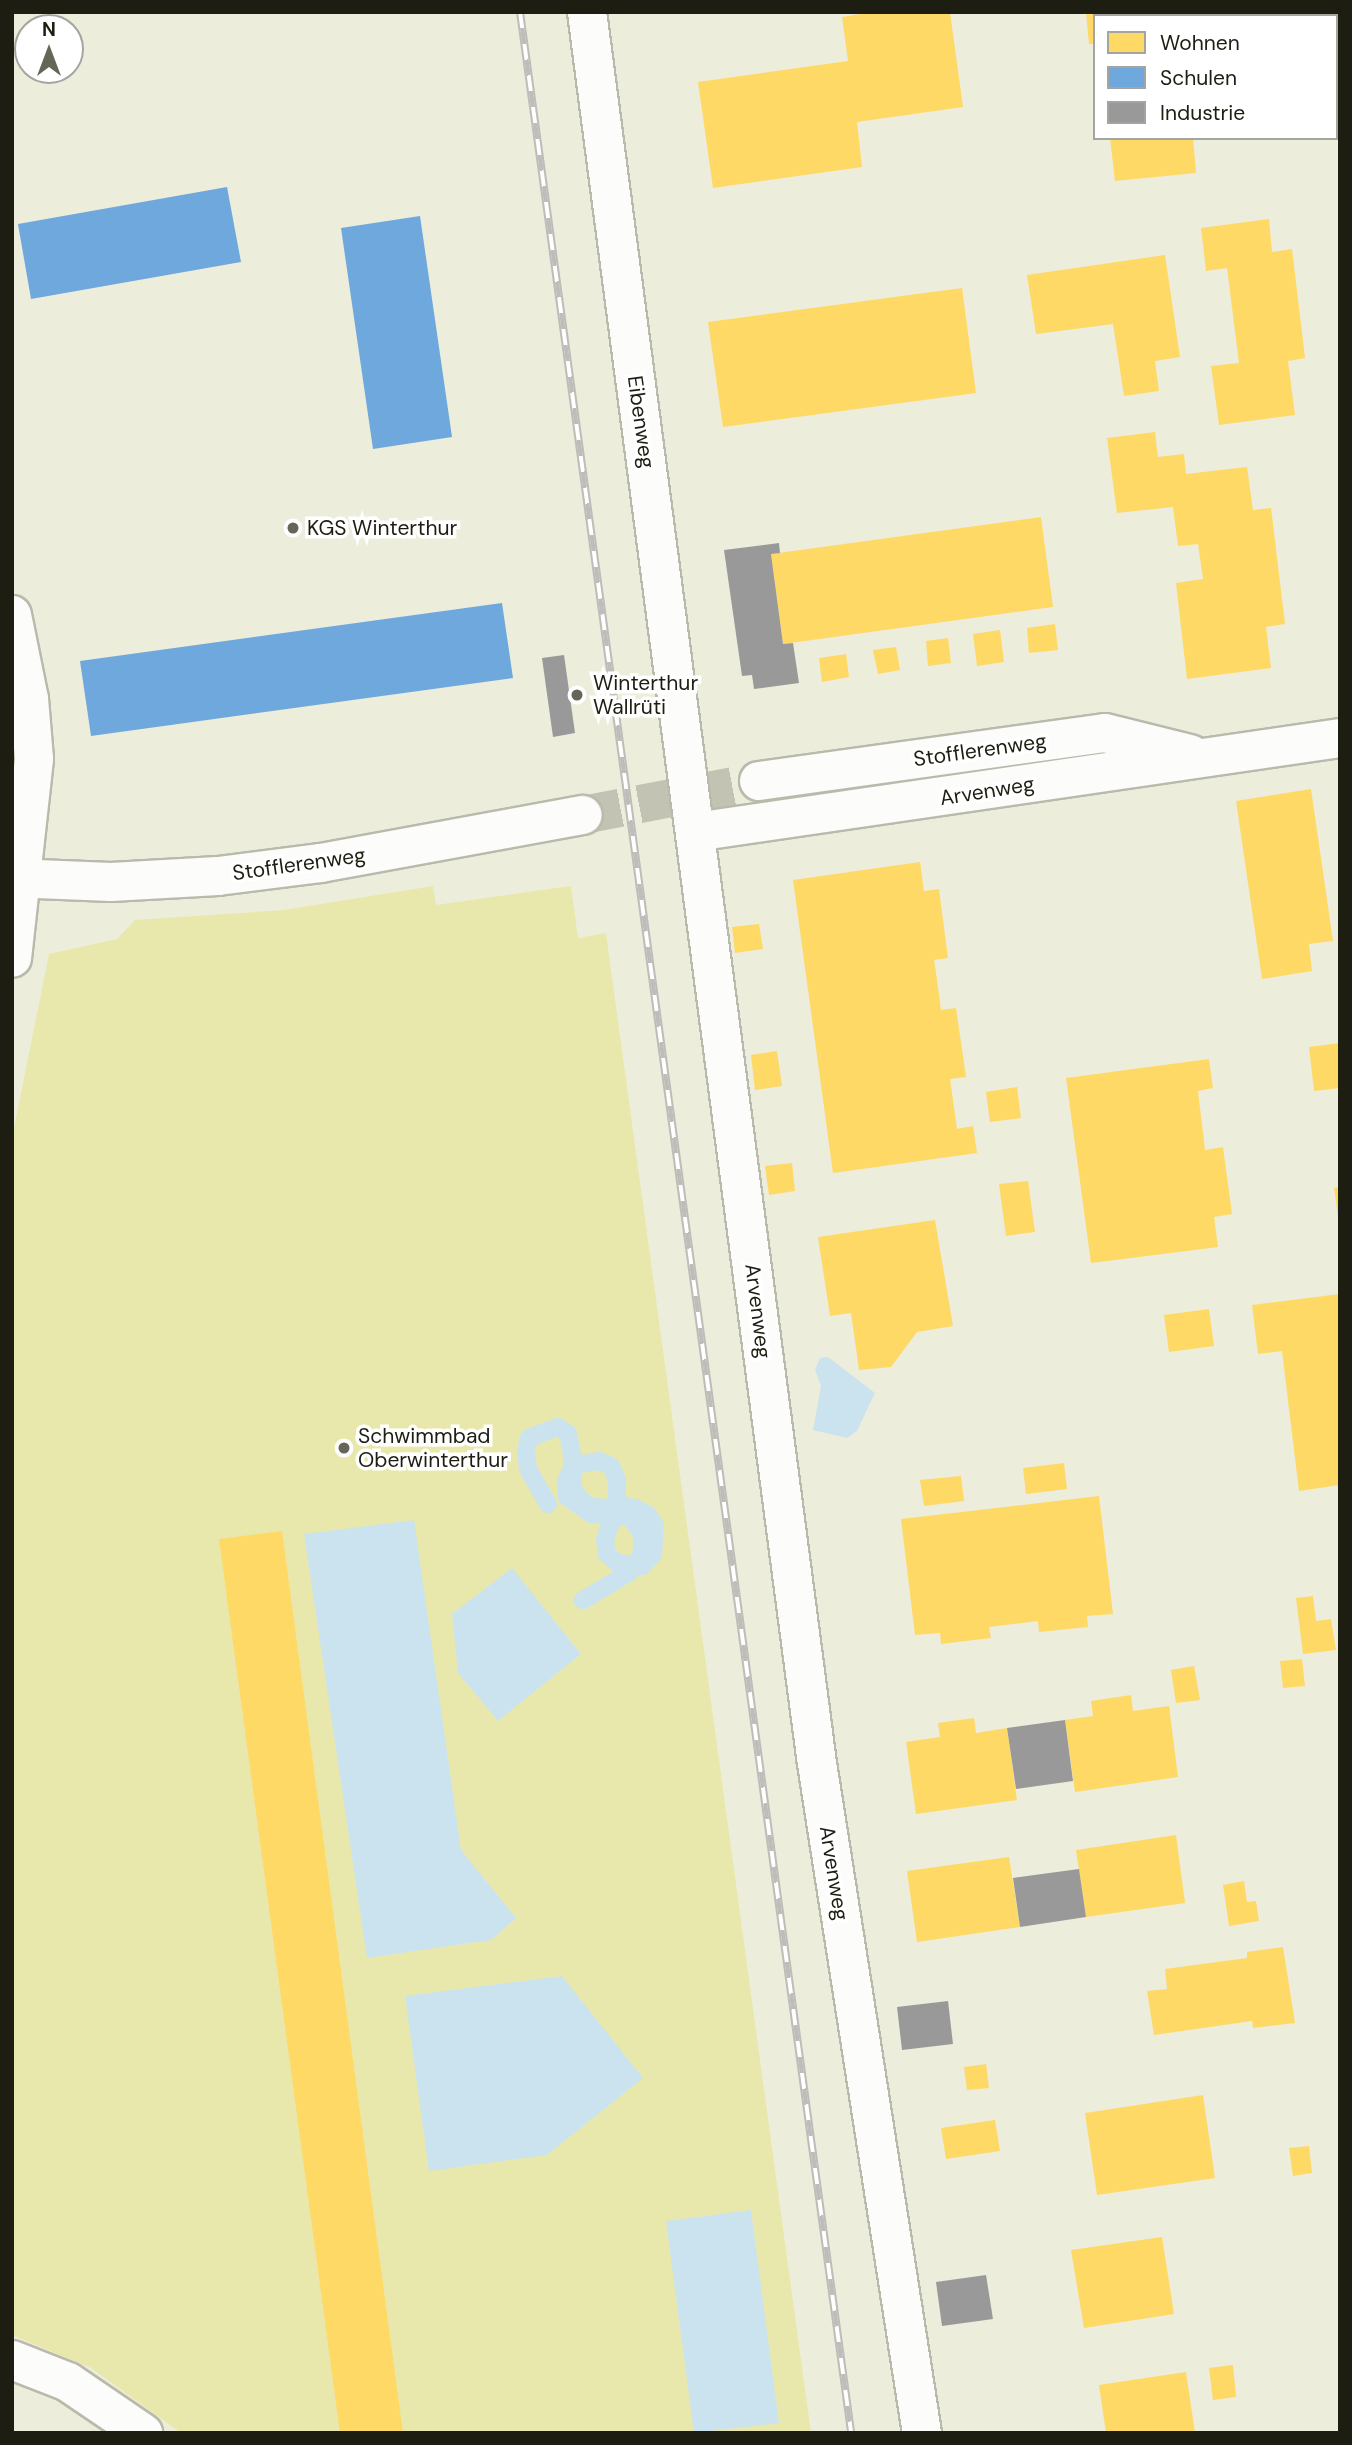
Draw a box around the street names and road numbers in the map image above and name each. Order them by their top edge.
street label: Eibenweg [622,374,660,470]
street label: Stofflerenweg [912,728,1048,772]
street label: Arvenweg [938,771,1036,811]
street label: Stofflerenweg [231,842,367,886]
street label: Arvenweg [740,1262,776,1360]
street label: Arvenweg [814,1824,854,1922]

